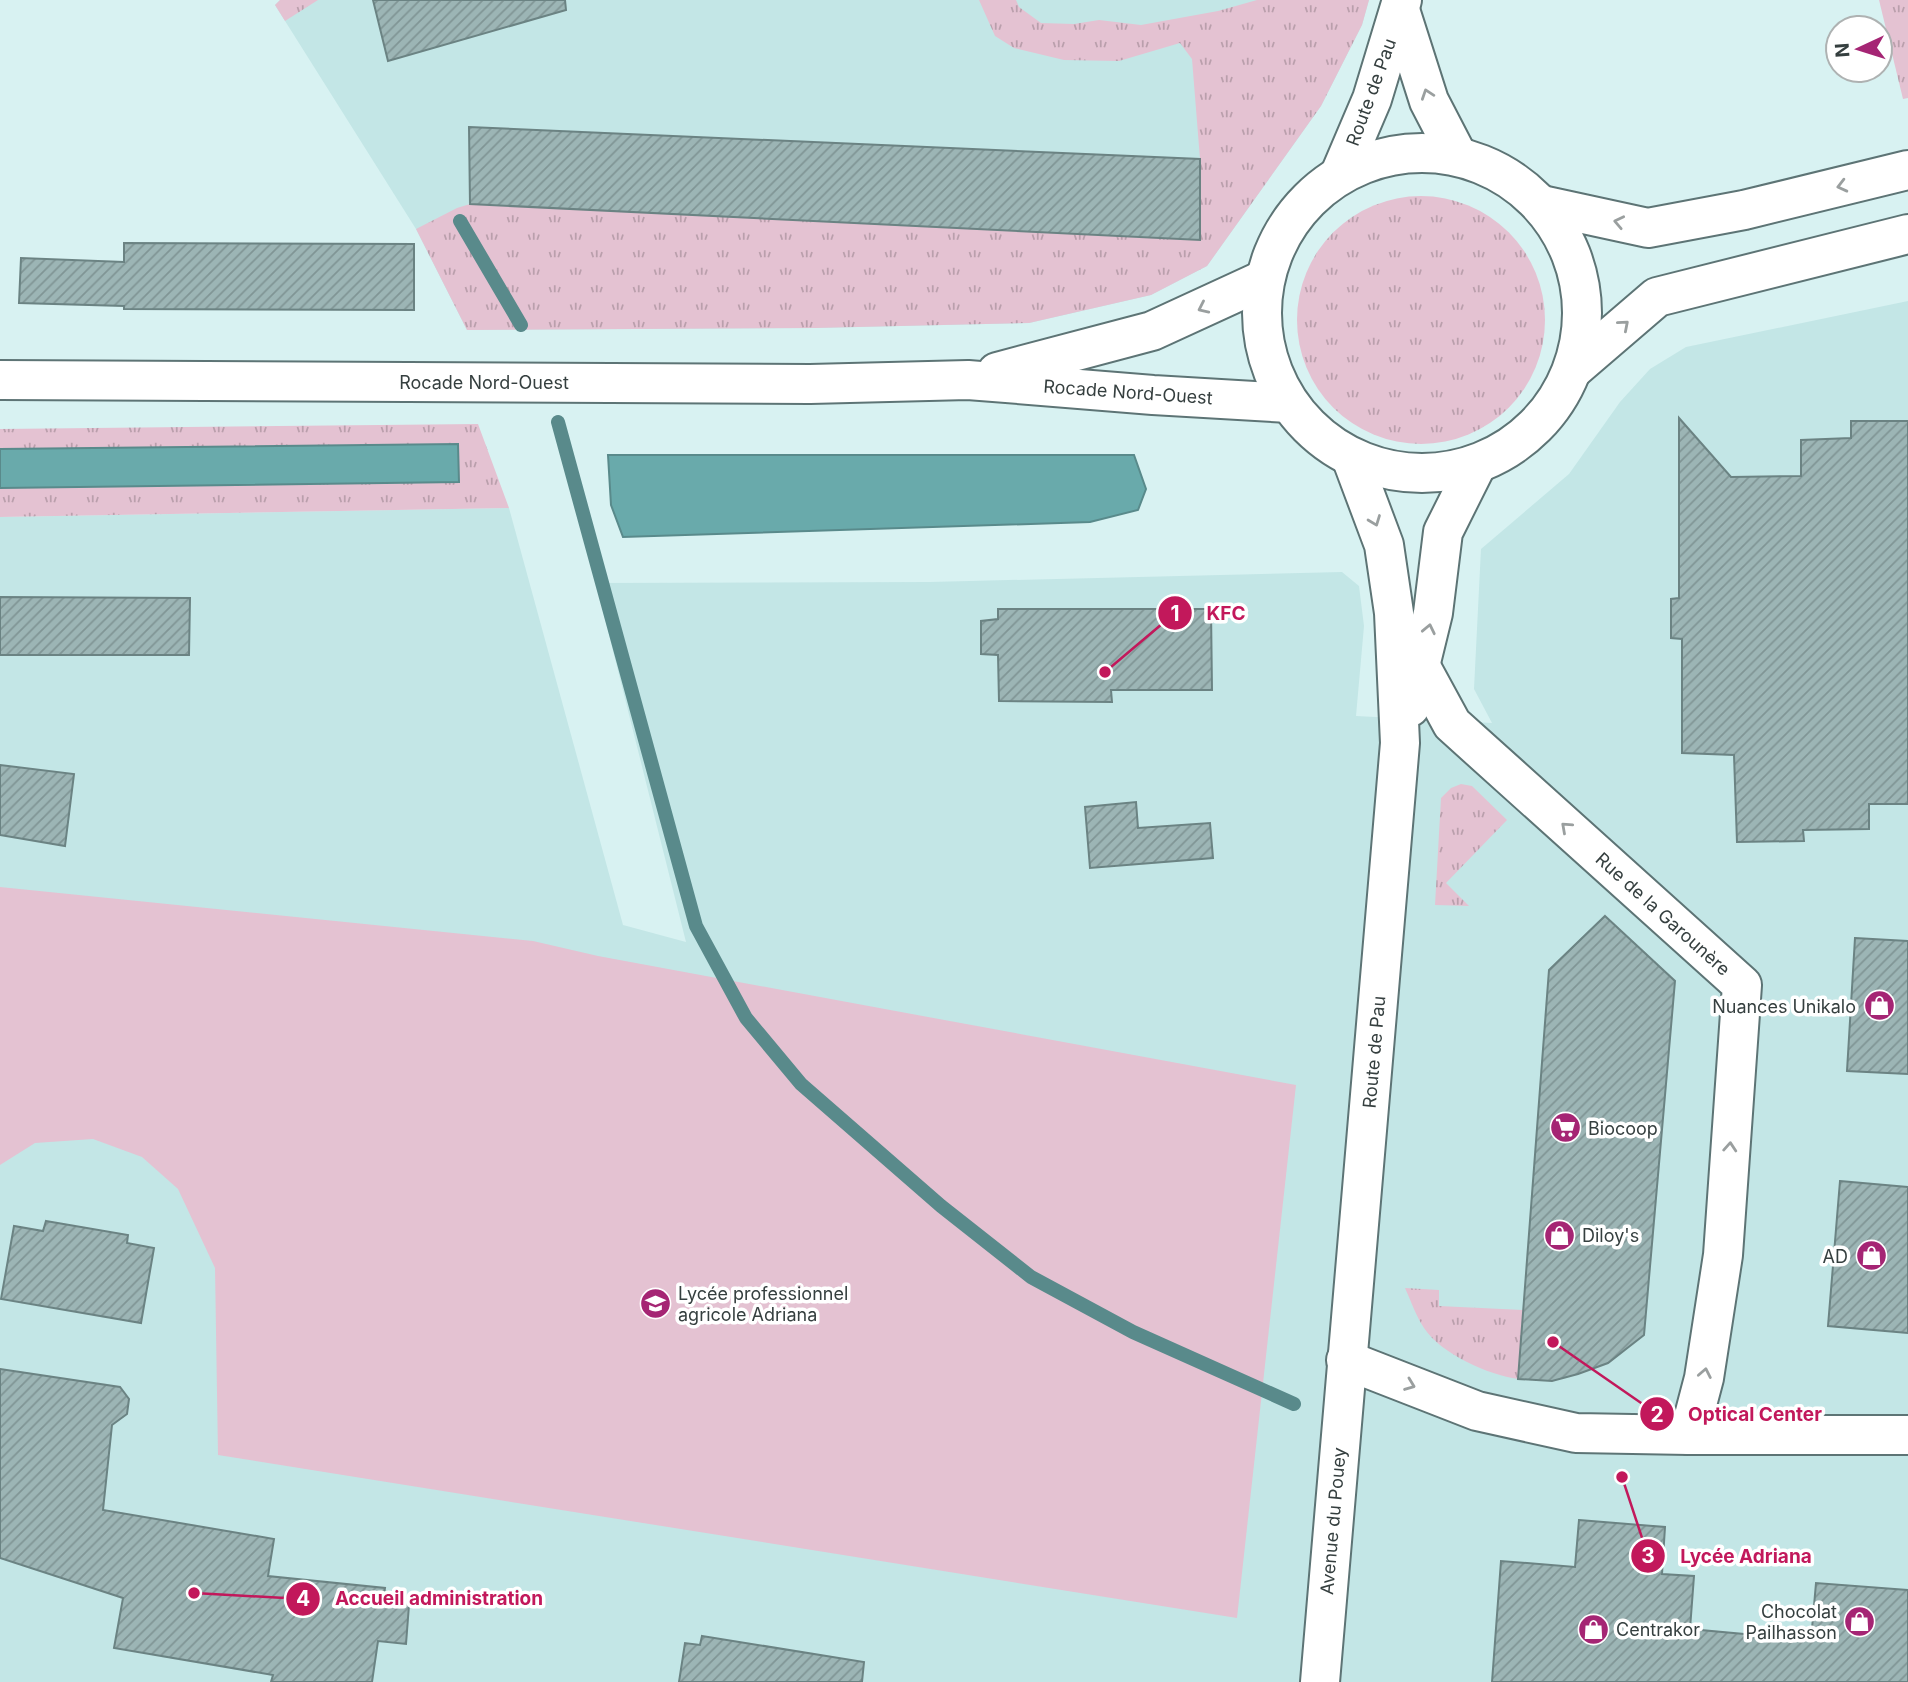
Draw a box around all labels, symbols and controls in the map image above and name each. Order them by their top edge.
north arrow [1824,14,1894,84]
street label: Route de Pau [1342,35,1400,149]
text: N [1831,42,1855,58]
one-way arrow [1421,89,1435,101]
one-way arrow [1836,178,1848,192]
one-way arrow [1613,215,1625,230]
one-way arrow [1198,300,1210,314]
one-way arrow [1616,321,1629,333]
street label: Rocade Nord-Ouest [399,372,569,393]
street label: Rocade Nord-Ouest [1043,376,1213,408]
one-way arrow [1367,514,1381,526]
callout: KFC [1158,593,1259,633]
text: 1 [1170,601,1180,626]
text: KFC [1207,602,1245,625]
one-way arrow [1421,623,1436,635]
one-way arrow [1561,822,1574,835]
street label: Rue de la Garounère [1592,848,1734,980]
shop icon: Nuances Unikalo [1862,989,1896,1023]
street label: Route de Pau [1359,995,1389,1109]
place label: Nuances Unikalo [1712,996,1856,1017]
supermarket icon: Biocoop [1548,1111,1582,1145]
place label: Biocoop [1588,1118,1658,1139]
one-way arrow [1722,1142,1737,1153]
shop icon: Diloy's [1542,1218,1576,1252]
place label: Diloy's [1582,1225,1639,1246]
shop icon: AD [1854,1239,1888,1273]
place label: AD [1823,1246,1848,1267]
place label: Lycée professionnel agricole Adriana [678,1283,848,1325]
school or university icon: Lycée professionnel agricole Adriana [638,1286,672,1320]
one-way arrow [1696,1367,1711,1379]
one-way arrow [1403,1377,1415,1391]
callout: Optical Center [1640,1394,1836,1434]
text: 2 [1650,1402,1664,1427]
text: Optical Center [1688,1403,1822,1426]
street label: Avenue du Pouey [1316,1446,1350,1596]
callout: Lycée Adriana [1631,1536,1825,1576]
text: 3 [1641,1543,1655,1568]
text: Lycée Adriana [1680,1545,1812,1568]
callout: Accueil administration [286,1579,557,1619]
text: 4 [296,1586,310,1611]
text: Accueil administration [335,1587,543,1610]
place label: Chocolat Pailhasson [1745,1601,1837,1643]
shop icon: Chocolat Pailhasson [1843,1604,1877,1638]
shop icon: Centrakor [1576,1612,1610,1646]
place label: Centrakor [1616,1619,1700,1640]

